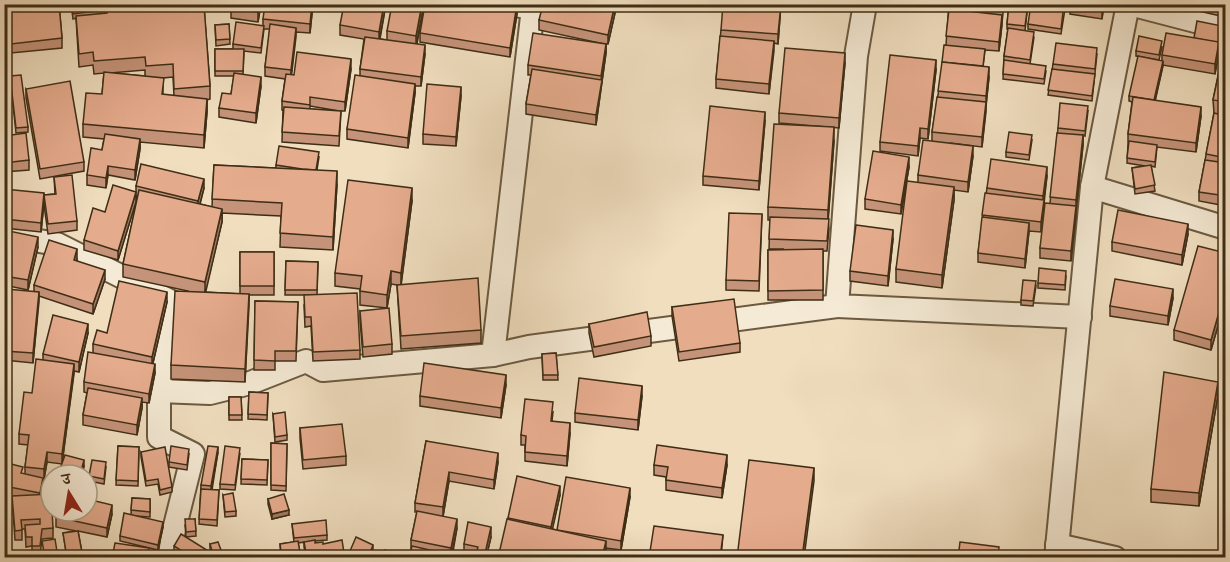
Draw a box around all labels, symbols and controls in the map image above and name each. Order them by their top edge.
north arrow [39,463,99,523]
text: उ [59,468,74,490]

